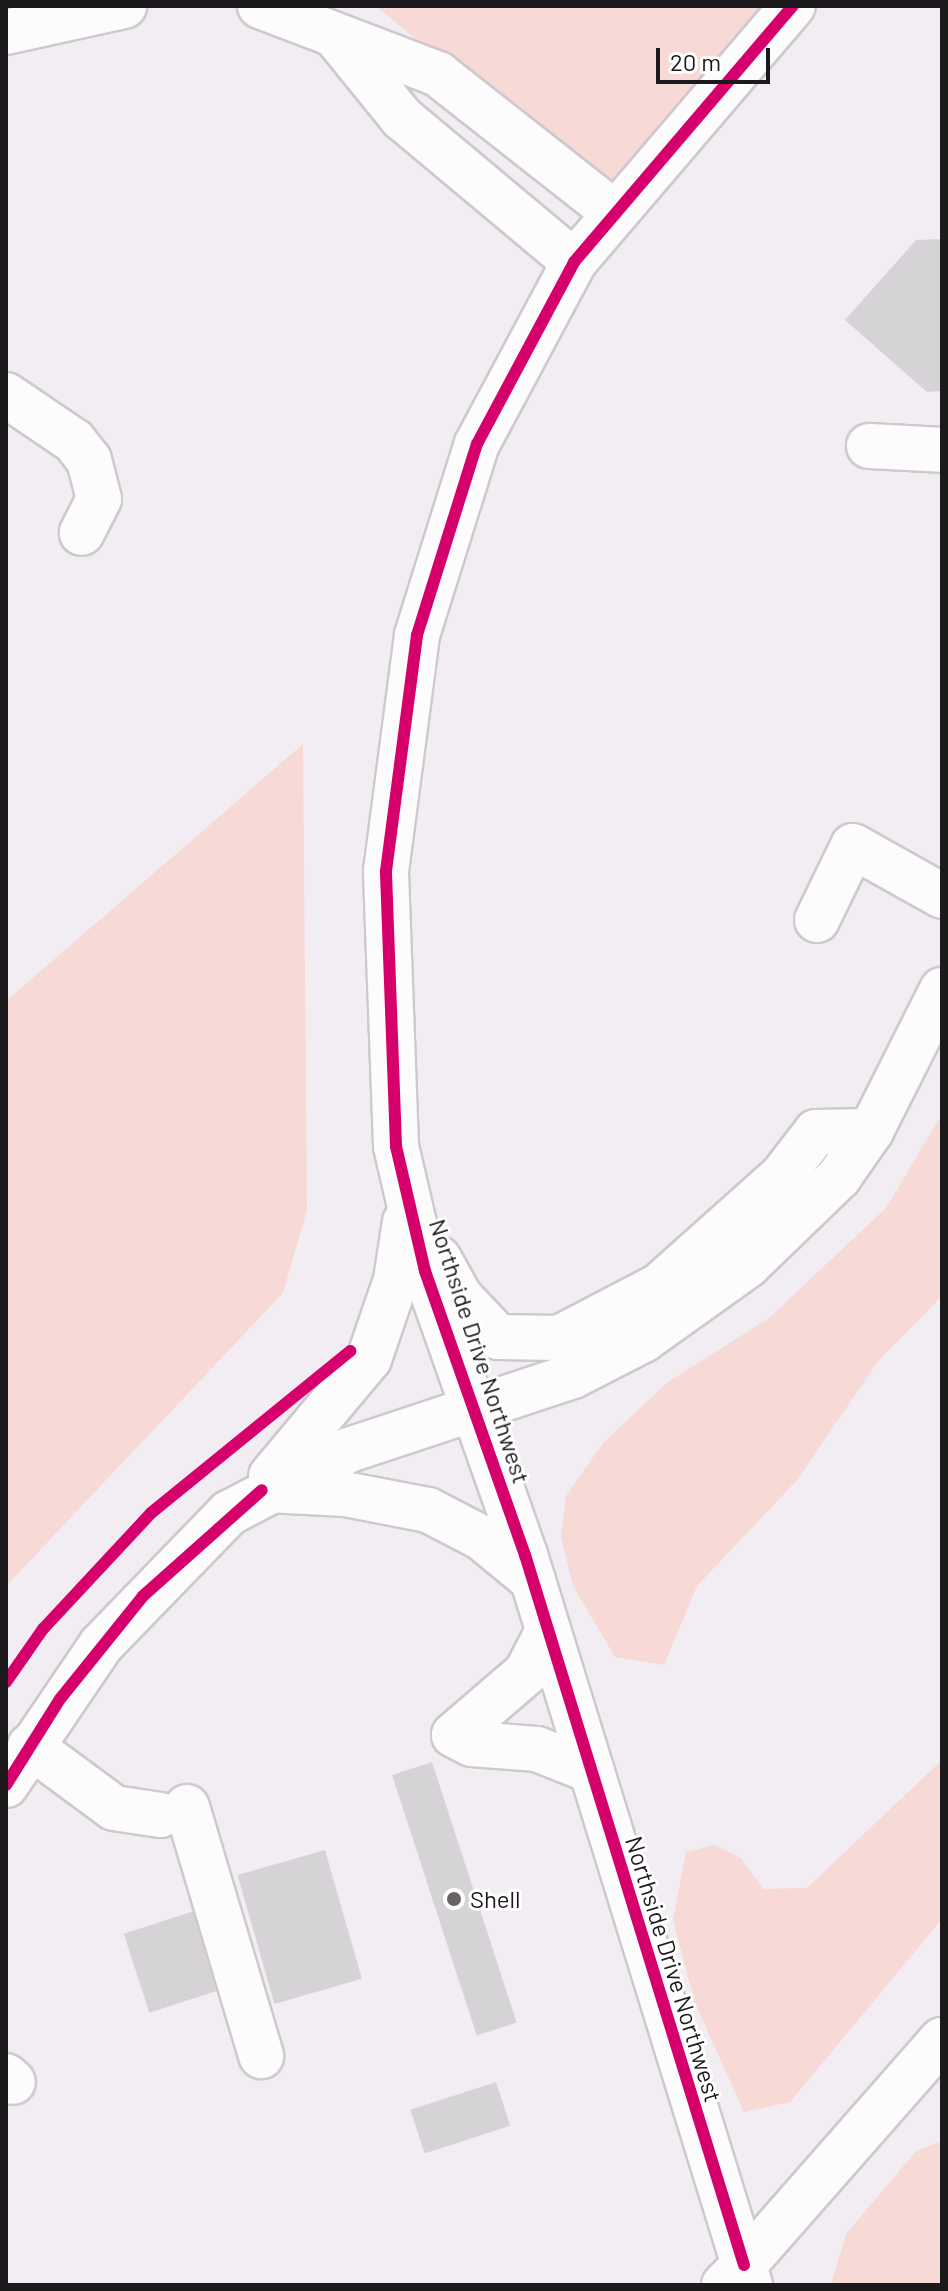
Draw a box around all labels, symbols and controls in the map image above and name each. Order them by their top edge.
scale bar [660,32,774,82]
text: 20 m [670,47,721,76]
street label: Northside Drive Northwest [424,1215,536,1487]
street label: Northside Drive Northwest [620,1833,728,2105]
place label: Shell [470,1885,521,1913]
marker: Shell [445,1890,463,1908]

